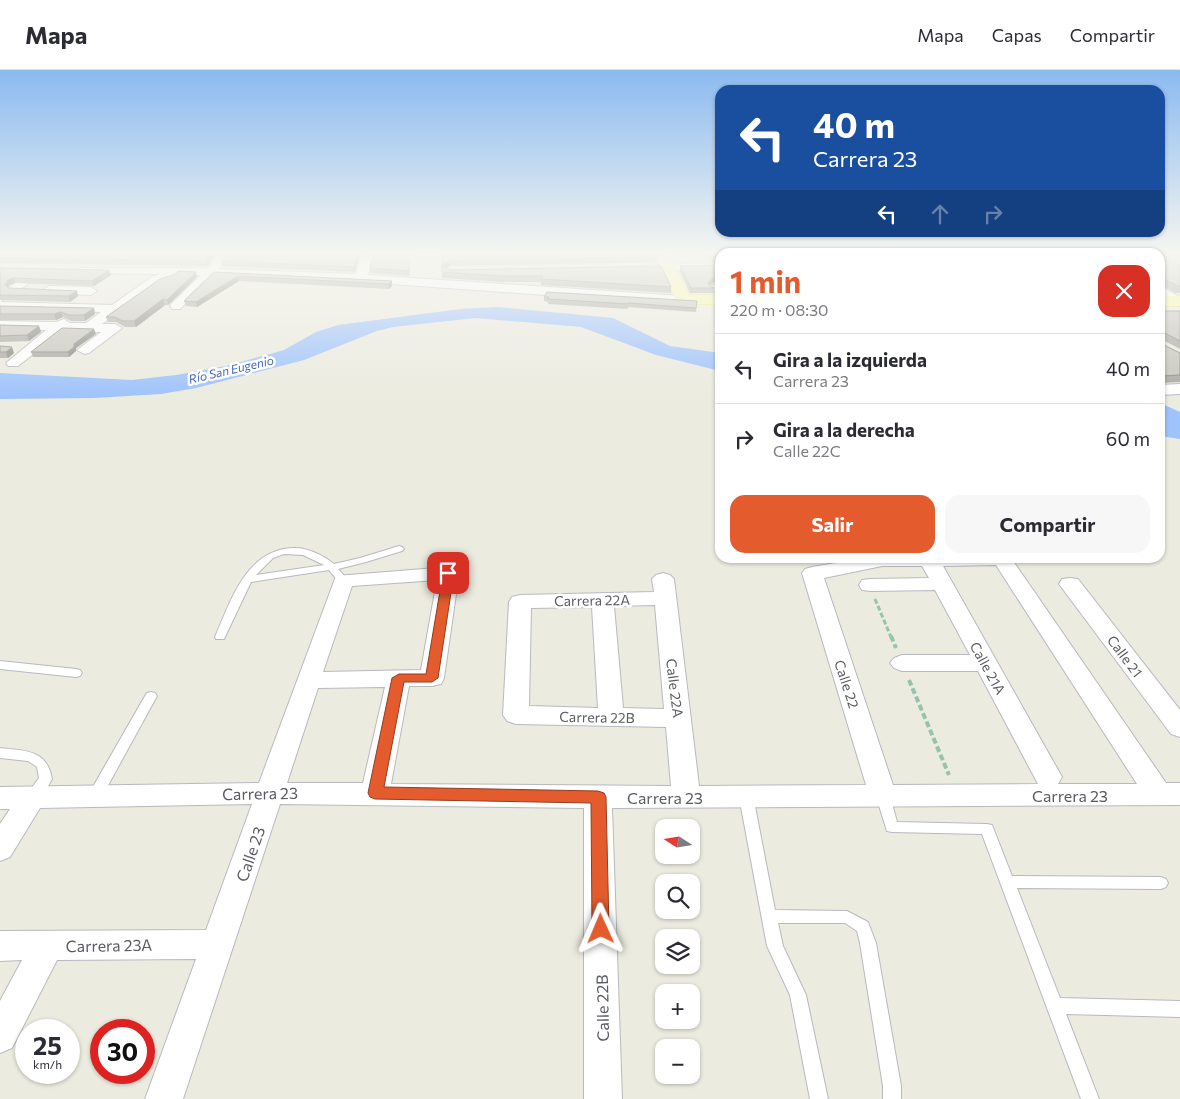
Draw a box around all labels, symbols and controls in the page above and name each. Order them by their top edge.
text: Mapa [25,20,87,49]
text: Mapa [917,24,964,46]
text: Capas [992,24,1042,46]
text: Compartir [1070,24,1155,46]
text: 40 m [813,102,895,145]
icon: left [730,105,795,170]
text: Carrera 23 [813,145,917,172]
icon: left [873,200,901,228]
icon: ahead [926,200,954,228]
icon: right [979,200,1007,228]
text: 1 min [730,262,801,299]
button: close [1098,265,1150,317]
text: 220 m · 08:30 [730,300,829,319]
text: Gira a la izquierda [773,348,927,371]
water label: Río San Eugenio [187,352,275,386]
icon: left [730,355,758,383]
text: 40 m [1106,357,1150,380]
text: Carrera 23 [773,371,849,390]
text: Gira a la derecha [773,418,915,441]
icon: right [730,425,758,453]
text: 60 m [1106,427,1150,450]
text: Calle 22C [773,441,841,460]
button: Salir [730,495,935,553]
button: Compartir [945,495,1150,553]
pin [427,552,469,594]
icon: arrive [434,559,462,587]
street label: Carrera 22A [554,591,630,609]
street label: Calle 21 [1104,632,1146,680]
street label: Calle 21A [967,639,1010,698]
street label: Calle 22A [663,658,687,719]
street label: Calle 22 [831,658,863,710]
street label: Carrera 22B [559,708,635,726]
street label: Carrera 23 [222,783,298,803]
street label: Carrera 23 [1032,786,1108,805]
street label: Carrera 23 [627,788,703,807]
north arrow [655,819,700,864]
map controls [655,819,700,1084]
street label: Calle 23 [232,824,268,884]
button: search [655,874,700,919]
position arrow [574,902,626,954]
button: layers [655,929,700,974]
street label: Carrera 23A [66,935,152,955]
street label: Calle 22B [592,974,612,1042]
button: + [655,984,700,1029]
speed limit sign: 30 [90,1019,155,1084]
text: 25 [33,1030,62,1060]
button: − [655,1039,700,1084]
text: km/h [33,1057,62,1071]

